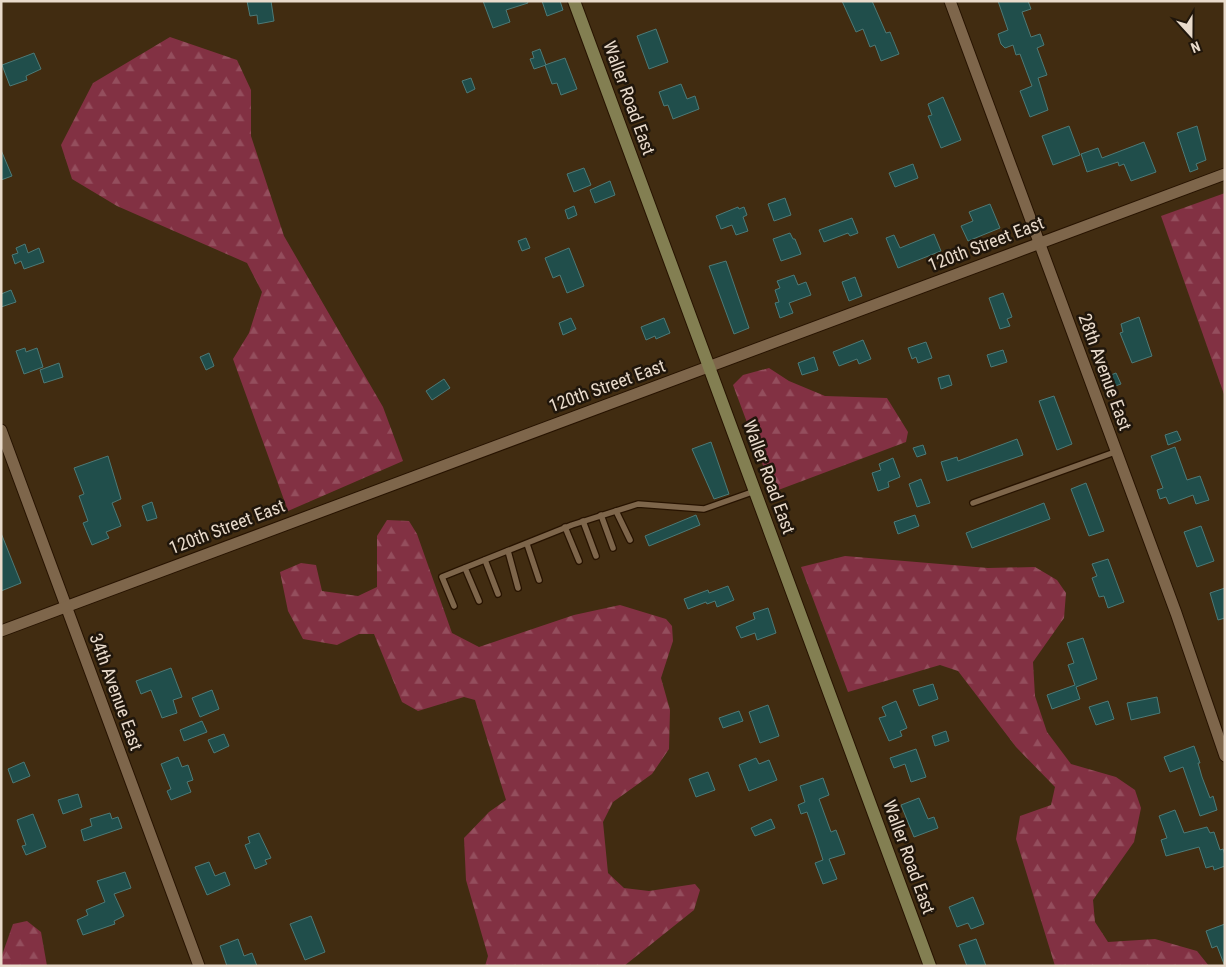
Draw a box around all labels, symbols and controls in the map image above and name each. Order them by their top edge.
north arrow [1166,10,1216,60]
street label: Waller Road East [599,38,660,158]
text: N [1189,38,1203,56]
street label: 120th Street East [925,212,1047,275]
street label: 28th Avenue East [1075,310,1136,433]
street label: 120th Street East [546,355,668,416]
street label: Waller Road East [739,417,800,537]
street label: 120th Street East [166,495,288,558]
street label: 34th Avenue East [86,630,147,753]
street label: Waller Road East [879,797,940,917]

